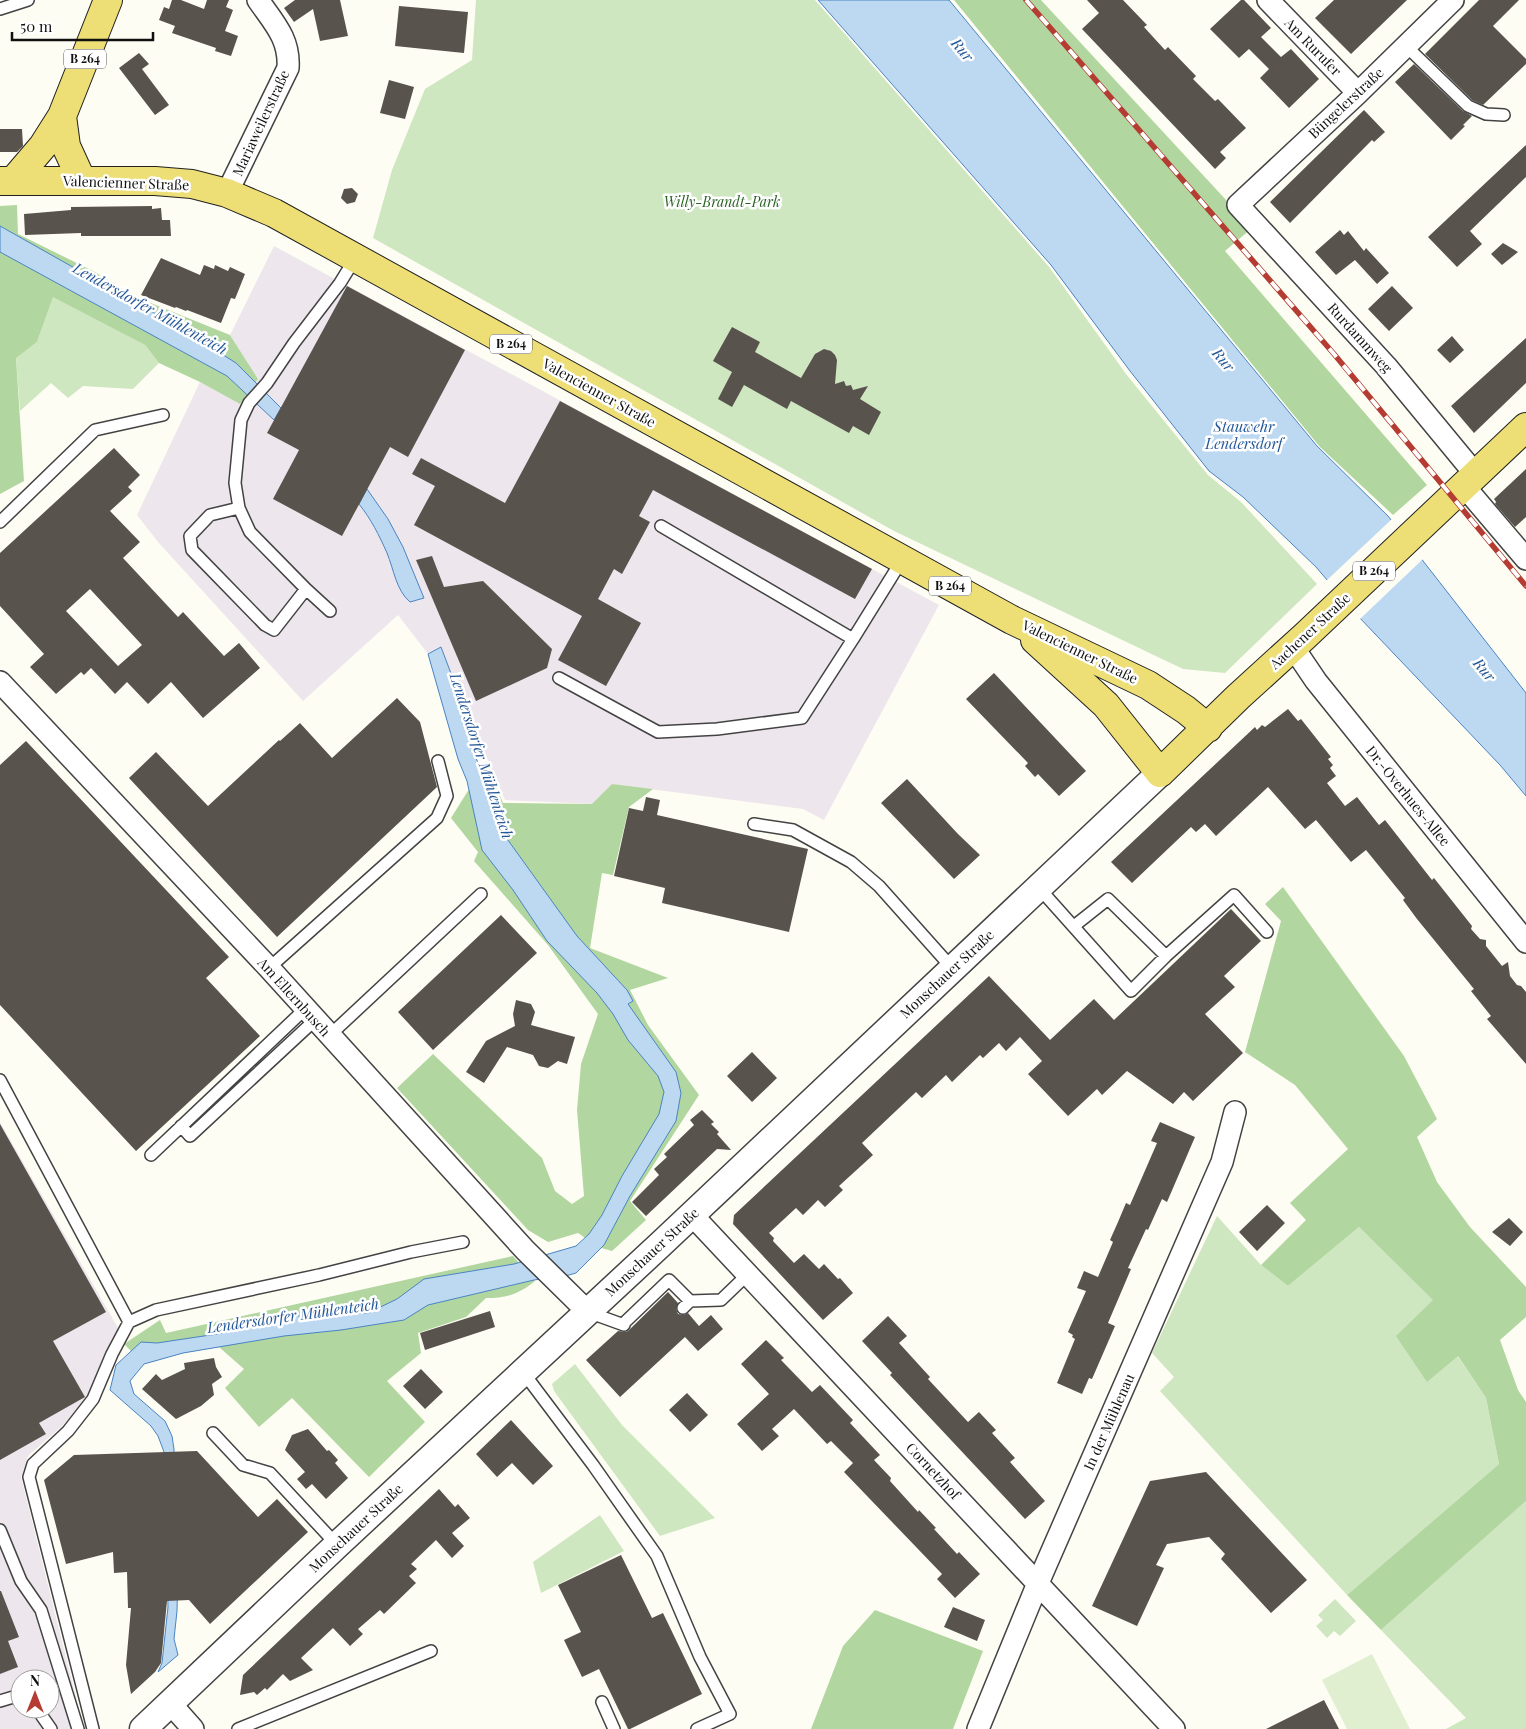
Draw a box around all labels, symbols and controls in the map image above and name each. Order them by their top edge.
scale bar [12,10,154,42]
street label: Am Rurufer [1280,13,1346,80]
text: 50 m [20,16,53,36]
water label: Rur [946,33,979,66]
road number: B 264 [64,50,106,68]
street label: Büngelerstraße [1304,63,1387,142]
street label: Mariaweilerstraße [228,67,293,179]
street label: Valencienner Straße [62,171,190,194]
park label: Willy-Brandt-Park [664,192,780,211]
water label: Lendersdorfer Mühlenteich [69,257,231,359]
street label: Rurdammweg [1324,299,1397,377]
road number: B 264 [490,334,532,354]
water label: Rur [1207,343,1240,376]
street label: Valencienner Straße [538,353,659,432]
water label: Stauwehr Lendersdorf [1204,416,1286,453]
road number: B 264 [1353,562,1395,580]
road number: B 264 [929,576,971,596]
street label: Aachener Straße [1265,588,1354,674]
street label: Valencienner Straße [1018,615,1141,688]
water label: Rur [1468,653,1501,686]
water label: Lendersdorfer Mühlenteich [445,669,518,841]
street label: Dr.-Overhues-Allee [1362,742,1455,850]
street label: Monschauer Straße [896,925,998,1022]
street label: Am Ellernbusch [253,952,335,1041]
street label: Monschauer Straße [601,1203,703,1300]
water label: Lendersdorfer Mühlenteich [205,1293,380,1337]
street label: In der Mühlenau [1079,1370,1138,1473]
street label: Cornetzhof [902,1438,965,1504]
street label: Monschauer Straße [305,1479,407,1576]
north arrow [10,1669,60,1719]
text: N [30,1671,40,1690]

